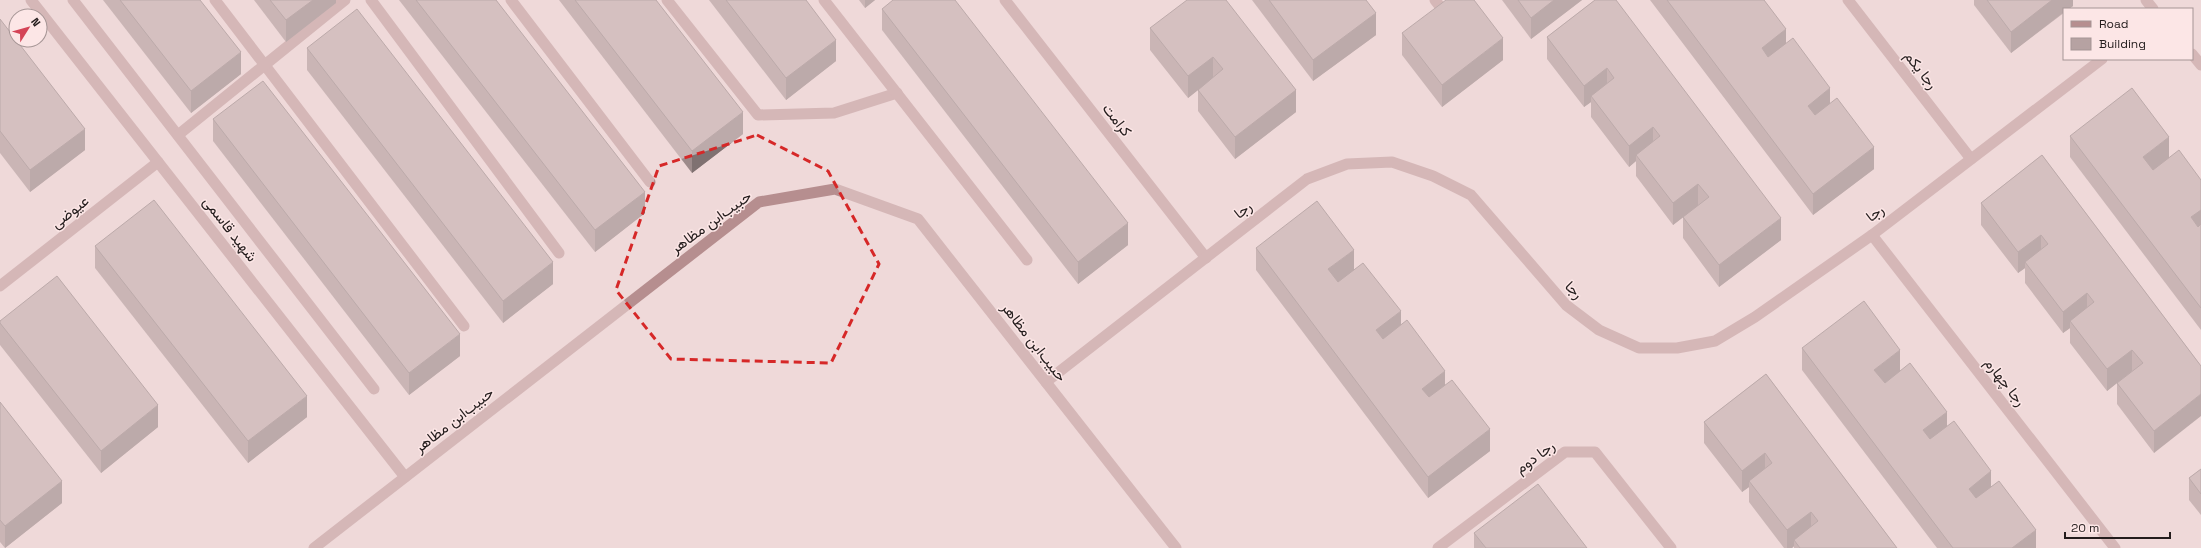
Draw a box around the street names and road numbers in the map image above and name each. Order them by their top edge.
street label: رجا یکم [1900,47,1942,93]
street label: کرامت [1099,99,1136,140]
street label: حبیب‌ابن مظاهر [666,186,755,259]
street label: عیوضی [47,191,93,233]
street label: شهید قاسمی [198,192,262,266]
street label: رجا [1230,197,1256,223]
street label: رجا [1862,200,1888,226]
street label: رجا [1561,277,1587,303]
street label: حبیب‌ابن مظاهر [996,297,1071,386]
street label: رجا چهارم [1980,354,2030,410]
street label: حبیب‌ابن مظاهر [409,383,498,458]
street label: رجا دوم [1511,436,1559,478]

